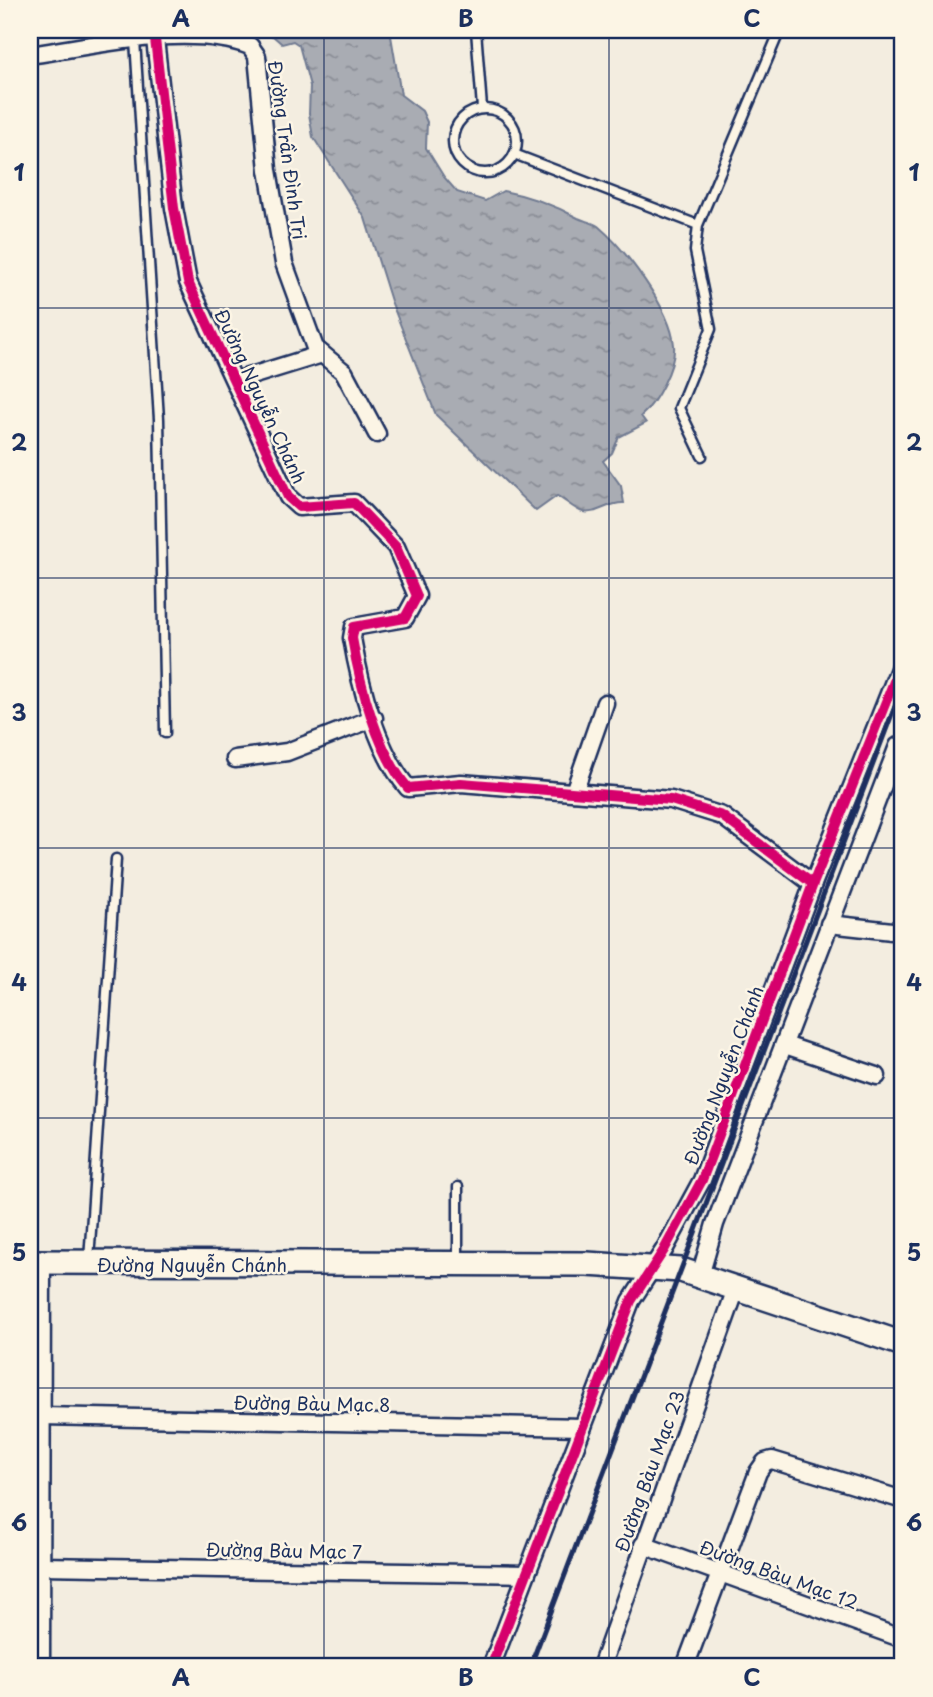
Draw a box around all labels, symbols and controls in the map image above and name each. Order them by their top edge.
text: A [172,0,190,35]
text: B [458,0,474,35]
text: C [743,0,761,35]
street label: Đường Trần Đình Tri [262,59,314,241]
text: 1 [14,154,25,189]
text: 1 [909,154,920,189]
street label: Đường Nguyễn Chánh [209,304,313,488]
text: 2 [11,424,27,459]
text: 2 [906,424,922,459]
text: 3 [11,694,27,729]
text: 3 [906,694,922,729]
text: 4 [11,964,27,999]
text: 4 [906,964,922,999]
street label: Đường Nguyễn Chánh [676,981,770,1169]
text: 5 [12,1234,26,1269]
text: 5 [907,1234,921,1269]
street label: Đường Nguyễn Chánh [97,1251,287,1278]
street label: Đường Bàu Mạc 23 [607,1386,691,1556]
street label: Đường Bàu Mạc 8 [233,1388,391,1418]
text: 6 [11,1504,27,1539]
text: 6 [906,1504,922,1539]
street label: Đường Bàu Mạc 12 [696,1533,862,1615]
street label: Đường Bàu Mạc 7 [206,1535,362,1565]
text: A [172,1659,190,1694]
text: B [458,1659,474,1694]
text: C [743,1659,761,1694]

